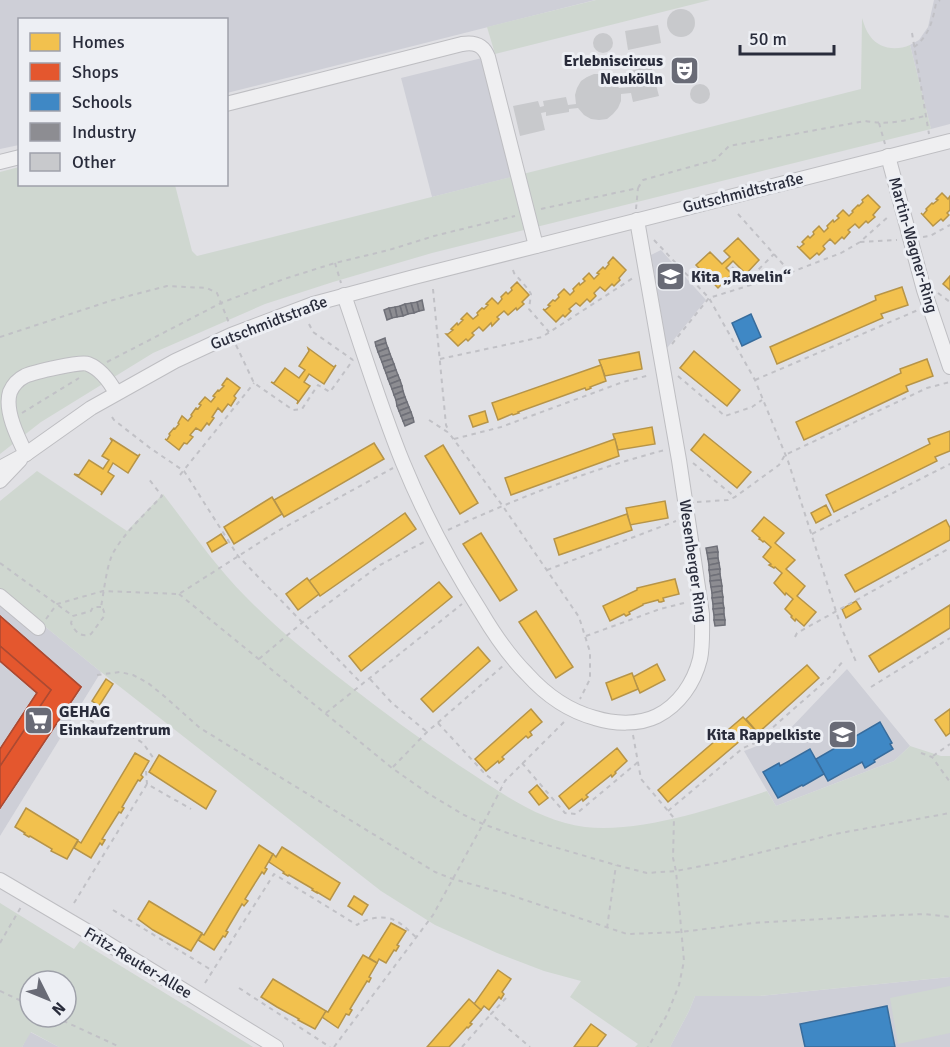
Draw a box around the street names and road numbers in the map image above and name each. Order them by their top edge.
street label: Gutschmidtstraße [681,168,805,218]
street label: Martin-Wagner-Ring [884,175,942,315]
street label: Gutschmidtstraße [208,292,330,354]
street label: Wesenberger Ring [674,498,712,624]
street label: Fritz-Reuter-Allee [80,923,196,1003]

